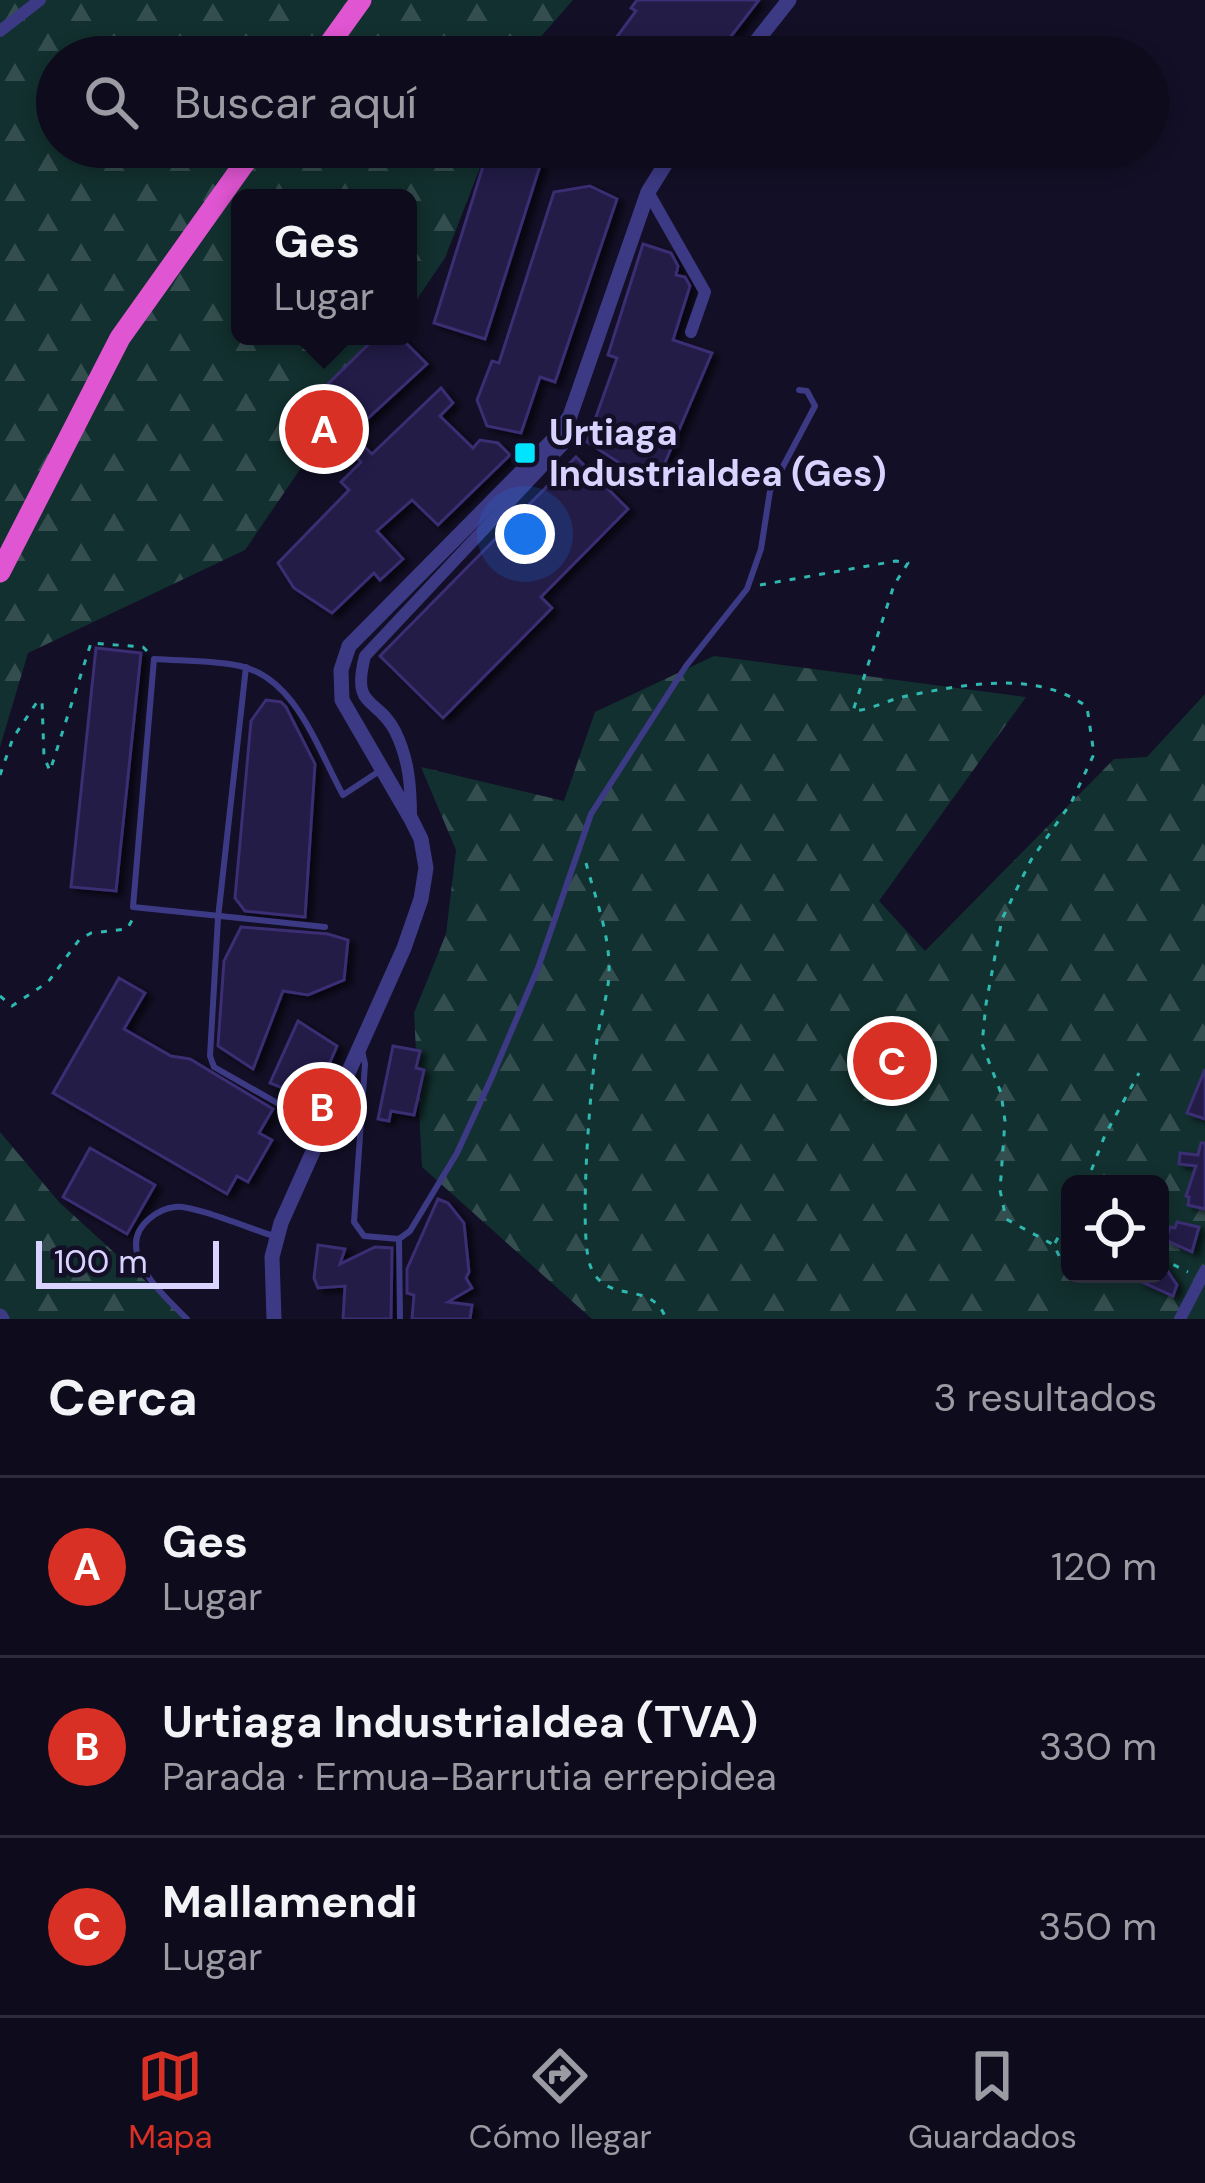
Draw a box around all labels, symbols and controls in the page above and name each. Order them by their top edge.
search box [36,36,1169,168]
icon: search [78,69,144,135]
text: Buscar aquí [174,73,417,132]
popup [231,189,417,345]
text: Ges [274,212,360,271]
text: Lugar [274,271,374,322]
pin: A [285,384,363,474]
place label: Urtiaga Industrialdea (Ges) [549,409,887,497]
marker: Urtiaga Industrialdea (Ges) [512,440,538,466]
your location [495,504,555,564]
pin: C [853,1016,931,1106]
pin: B [283,1062,361,1152]
map controls [1061,1175,1169,1283]
button: locate [1061,1175,1169,1283]
scale bar [36,1235,219,1288]
text: 100 m [54,1240,148,1283]
text: Cerca [48,1364,198,1431]
text: 3 resultados [933,1372,1157,1423]
text: Ges [162,1512,248,1571]
text: A [73,1541,101,1592]
text: 120 m [1051,1541,1157,1592]
text: Lugar [162,1571,262,1622]
text: Urtiaga Industrialdea (TVA) [162,1692,758,1751]
text: B [75,1721,99,1772]
text: 330 m [1039,1721,1157,1772]
text: Parada · Ermua-Barrutia errepidea [162,1751,777,1802]
text: Mallamendi [162,1872,418,1931]
text: C [73,1901,101,1952]
text: 350 m [1038,1901,1157,1952]
text: Lugar [162,1931,262,1982]
tab: Mapa [128,2043,212,2158]
tab: Cómo llegar [469,2043,652,2158]
tab: Guardados [908,2043,1077,2158]

